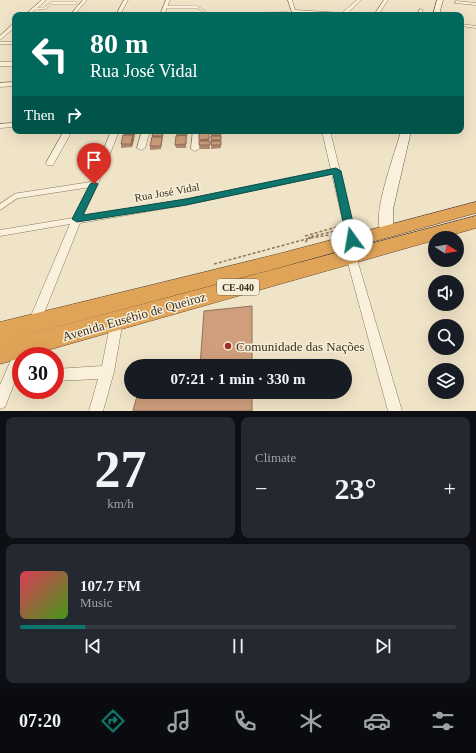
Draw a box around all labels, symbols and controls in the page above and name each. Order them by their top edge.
icon: left [24,28,76,80]
text: 80 m [90,28,148,59]
text: Rua José Vidal [90,61,198,81]
icon: right [63,104,85,126]
text: Then [24,107,55,123]
pin [77,143,111,184]
icon: arrive [83,149,105,171]
street label: Rua José Vidal [134,180,200,204]
position arrow [331,219,373,261]
north arrow [428,231,464,267]
map controls [428,231,464,399]
button: sound [428,275,464,311]
road number: CE-040 [217,279,259,295]
street label: Avenida Eusébio de Queiroz [61,289,208,344]
button: search [428,319,464,355]
place label: Comunidade das Nações [236,339,365,354]
marker: Comunidade das Nações [223,341,233,351]
speed limit sign: 30 [12,347,64,399]
button: layers [428,363,464,399]
text: 07:21 · 1 min · 330 m [171,371,306,387]
text: 27 [95,441,147,498]
text: Climate [255,450,296,465]
text: 23° [335,472,377,505]
text: − [255,476,267,501]
text: + [444,476,456,501]
text: km/h [107,496,134,511]
text: 107.7 FM [80,578,141,594]
text: Music [80,595,113,610]
icon: previous [82,635,104,657]
icon: pause [227,635,249,657]
icon: next [372,635,394,657]
icon: directions [99,707,127,735]
icon: music [165,707,193,735]
icon: phone [231,707,259,735]
icon: climate [297,707,325,735]
icon: car [363,707,391,735]
icon: filters [429,707,457,735]
text: 07:20 [19,711,61,731]

